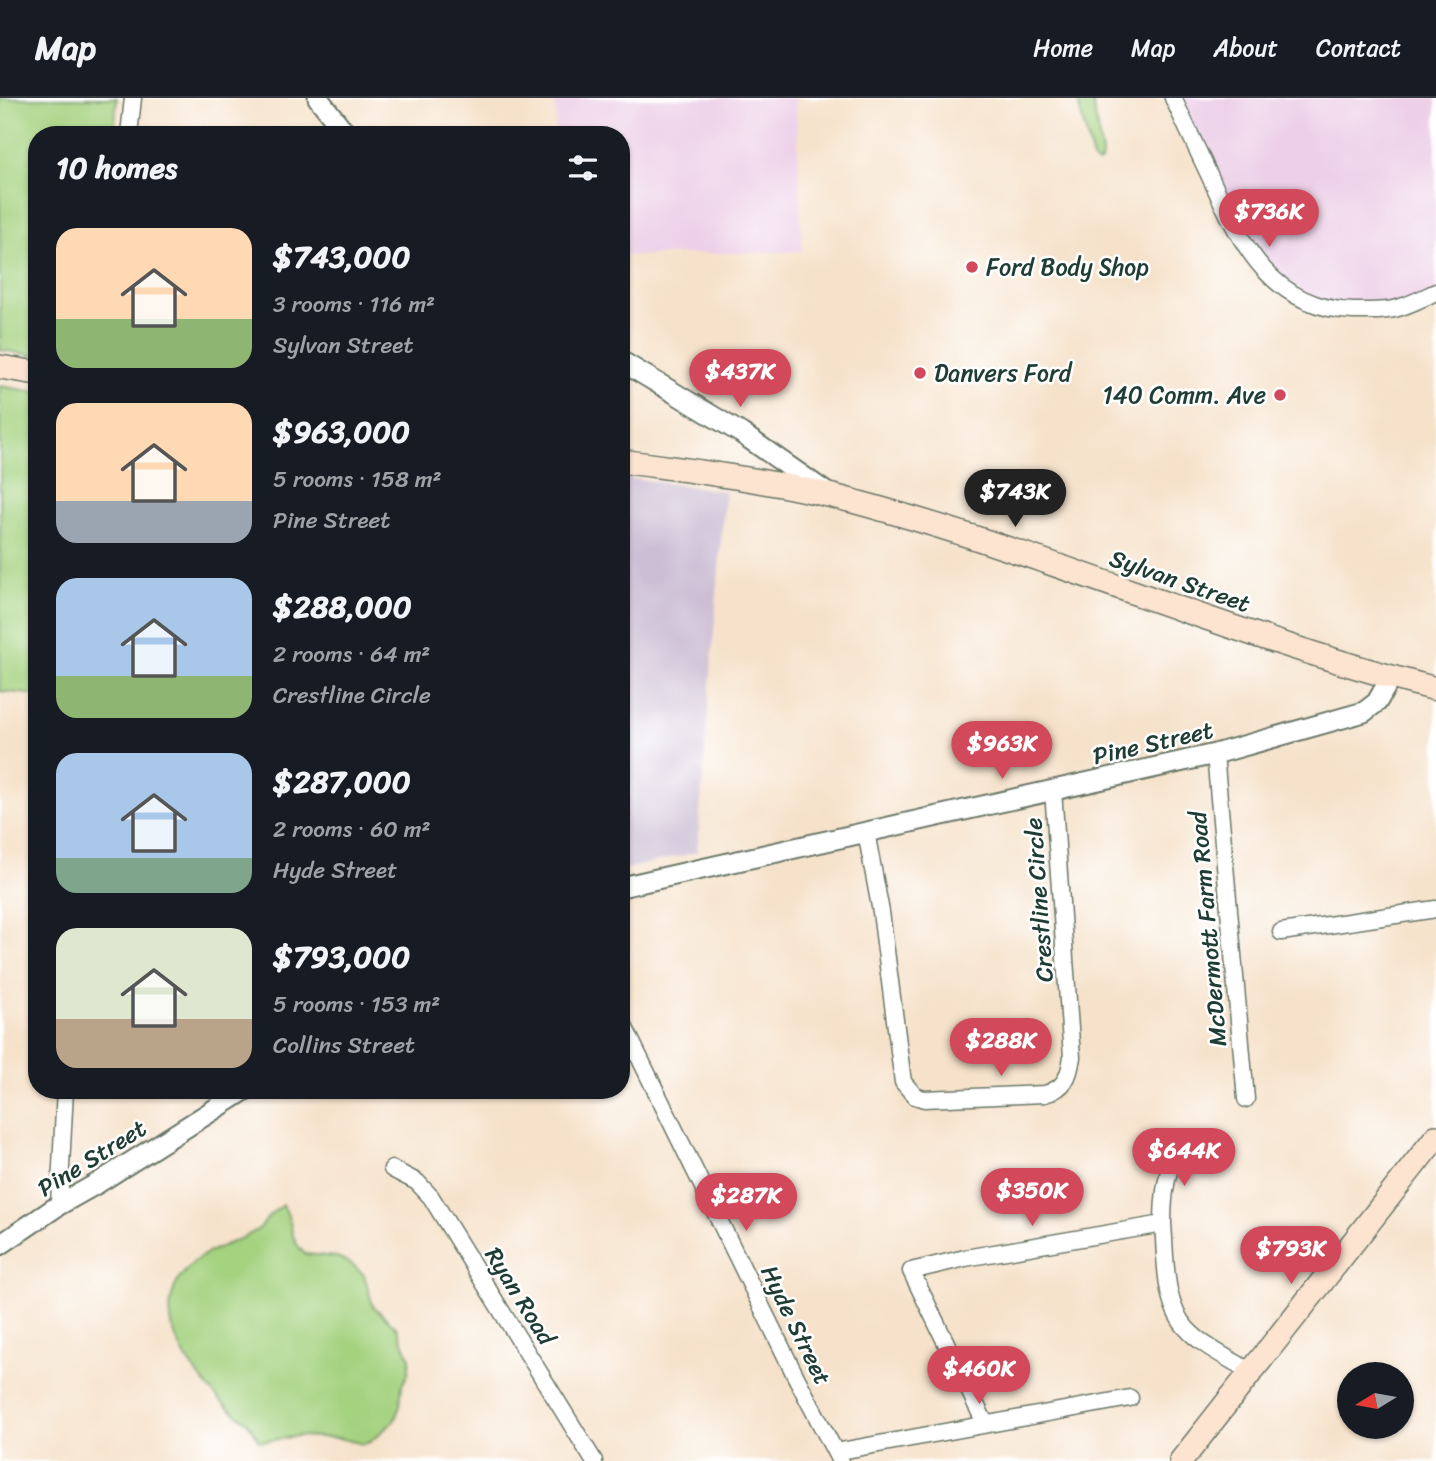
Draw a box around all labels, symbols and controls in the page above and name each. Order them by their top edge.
text: Map [35,19,96,77]
text: Home [1033,27,1093,69]
text: Map [1131,27,1175,69]
text: About [1213,27,1278,69]
text: Contact [1316,27,1401,69]
text: 10 homes [56,141,177,195]
icon: filters [564,149,602,187]
pin: $736K [1220,190,1318,249]
text: $736K [1235,191,1303,232]
text: $743,000 [273,230,411,284]
place label: Ford Body Shop [986,246,1149,288]
icon: home [112,256,196,340]
marker: Ford Body Shop [964,259,980,275]
text: 3 rooms · 116 m² [273,284,435,325]
text: Sylvan Street [273,325,413,366]
pin: $437K [691,350,789,409]
text: $437K [705,351,775,392]
place label: Danvers Ford [934,352,1073,394]
marker: Danvers Ford [912,365,928,381]
place label: 140 Comm. Ave [1103,374,1266,416]
marker: 140 Comm. Ave [1272,387,1288,403]
text: $963,000 [273,405,410,459]
icon: home [112,431,196,515]
text: 5 rooms · 158 m² [273,459,442,500]
pin: $743K [966,470,1064,529]
text: $743K [980,471,1050,512]
text: Pine Street [273,500,390,541]
street label: Sylvan Street [1104,537,1256,625]
text: $288,000 [273,580,412,634]
icon: home [112,606,196,690]
text: 2 rooms · 64 m² [273,634,430,675]
text: Crestline Circle [273,675,431,716]
street label: Pine Street [1089,709,1217,777]
pin: $963K [953,722,1051,781]
text: $963K [967,723,1037,764]
text: $287,000 [273,755,411,809]
icon: home [112,781,196,865]
street label: McDermott Farm Road [1177,808,1239,1048]
text: 2 rooms · 60 m² [273,809,431,850]
street label: Crestline Circle [1012,816,1066,984]
text: Hyde Street [273,850,397,891]
text: $793,000 [273,930,410,984]
icon: home [112,956,196,1040]
text: 5 rooms · 153 m² [273,984,440,1025]
pin: $288K [952,1018,1050,1078]
text: $288K [966,1020,1036,1061]
text: Collins Street [273,1025,415,1066]
street label: Pine Street [29,1108,155,1208]
pin: $644K [1135,1128,1233,1188]
text: $644K [1148,1130,1220,1171]
pin: $350K [983,1168,1081,1228]
text: $350K [997,1170,1067,1211]
pin: $287K [697,1174,795,1233]
text: $287K [711,1175,781,1216]
pin: $793K [1242,1226,1340,1286]
text: $793K [1256,1228,1326,1269]
street label: Ryan Road [473,1238,568,1355]
street label: Hyde Street [749,1258,843,1392]
pin: $460K [930,1346,1028,1406]
text: $460K [943,1348,1015,1389]
north arrow [1337,1362,1414,1438]
map controls [1337,1362,1414,1439]

